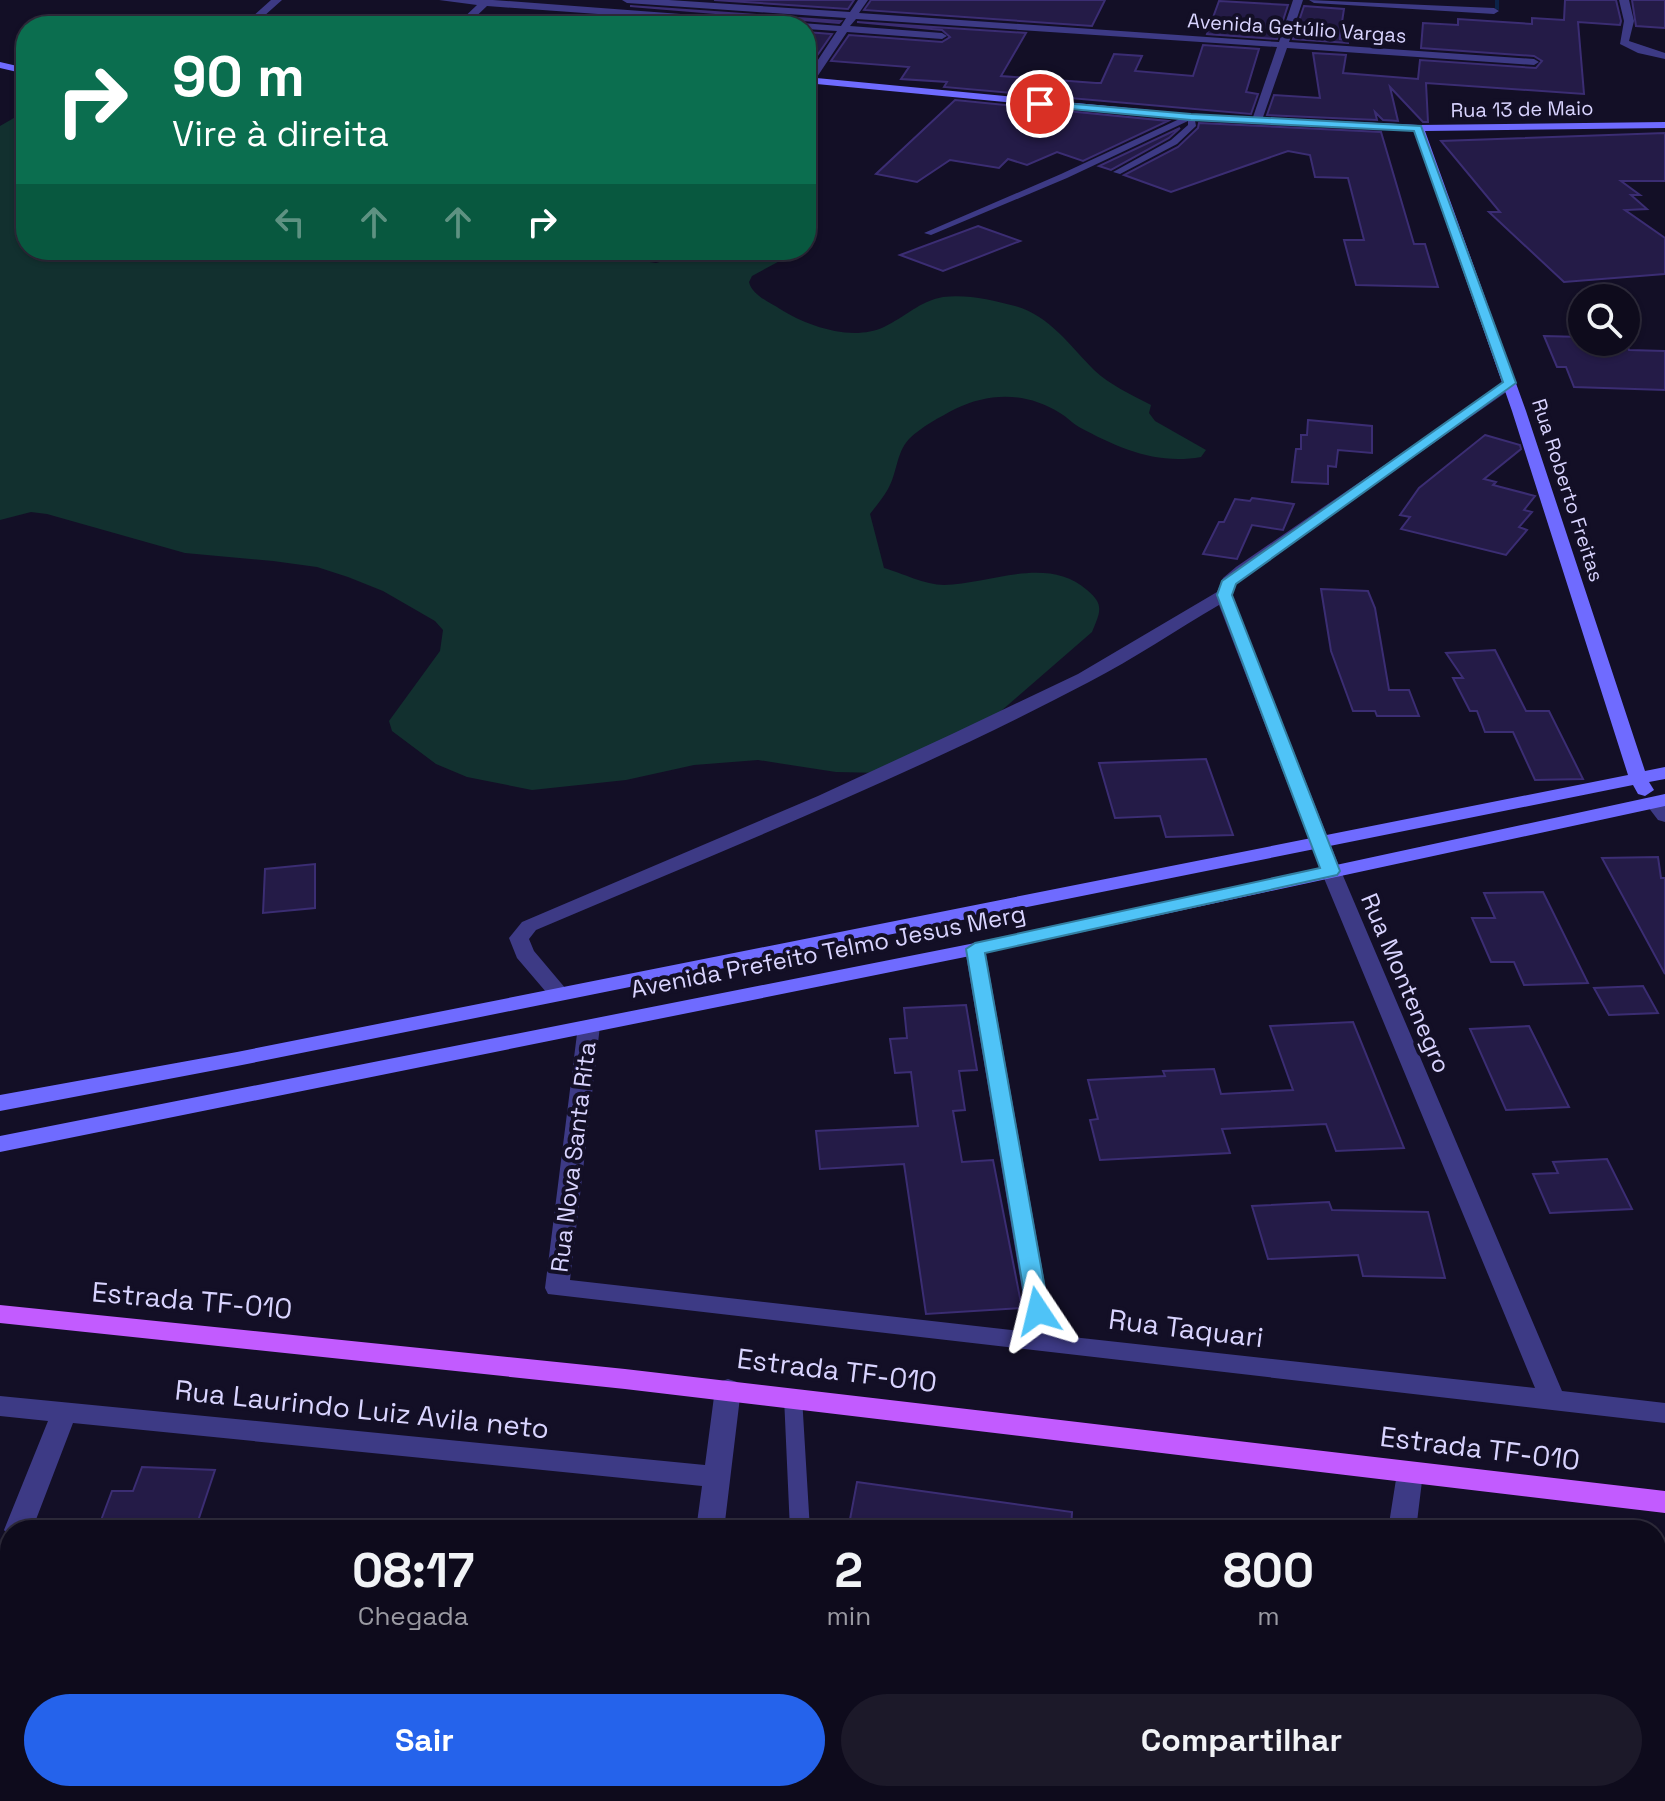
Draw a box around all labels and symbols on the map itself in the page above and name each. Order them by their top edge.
street label: Avenida Getúlio Vargas [1187,7,1407,49]
pin [1006,70,1074,138]
street label: Rua 13 de Maio [1450,95,1594,123]
street label: Rua Roberto Freitas [1526,395,1610,585]
street label: Rua Montenegro [1354,888,1458,1078]
street label: Avenida Prefeito Telmo Jesus Merg [628,897,1028,1005]
street label: Rua Nova Santa Rita [543,1040,603,1274]
position arrow [996,1269,1080,1353]
street label: Estrada TF-010 [90,1273,294,1327]
street label: Rua Taquari [1106,1301,1266,1355]
street label: Estrada TF-010 [735,1340,939,1400]
street label: Rua Laurindo Luiz Avila neto [173,1371,551,1447]
street label: Estrada TF-010 [1378,1418,1582,1478]

